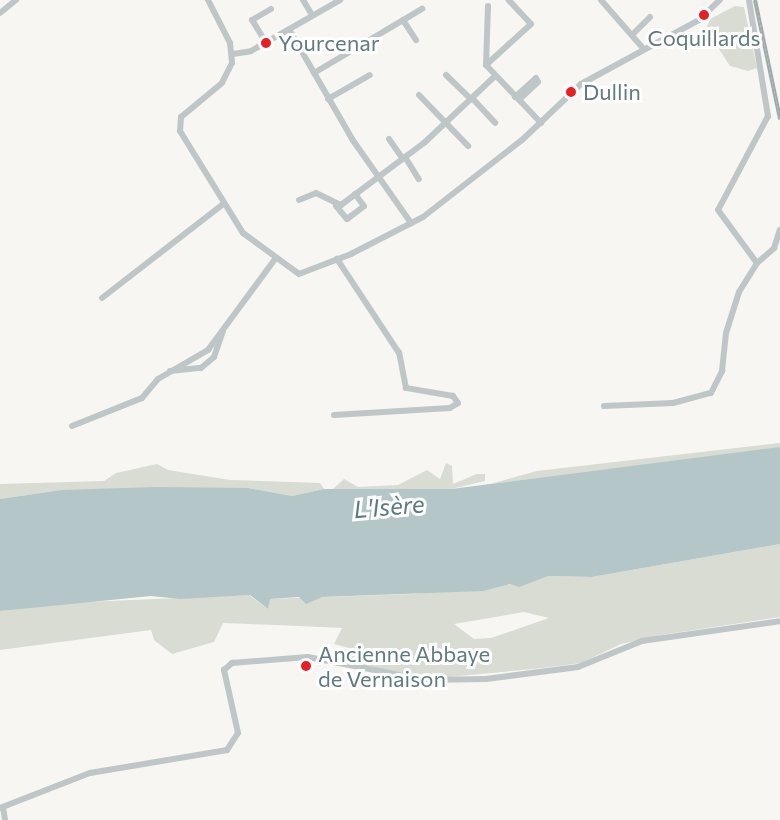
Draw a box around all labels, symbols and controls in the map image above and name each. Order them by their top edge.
marker: Coquillards [697,8,711,22]
place label: Coquillards [648,25,760,51]
place label: Yourcenar [278,30,380,56]
marker: Yourcenar [259,36,273,50]
place label: Dullin [583,79,641,105]
marker: Dullin [564,85,578,99]
water label: L'Isère [353,489,425,523]
place label: Ancienne Abbaye de Vernaison [318,640,490,692]
marker: Ancienne Abbaye de Vernaison [299,659,313,673]

